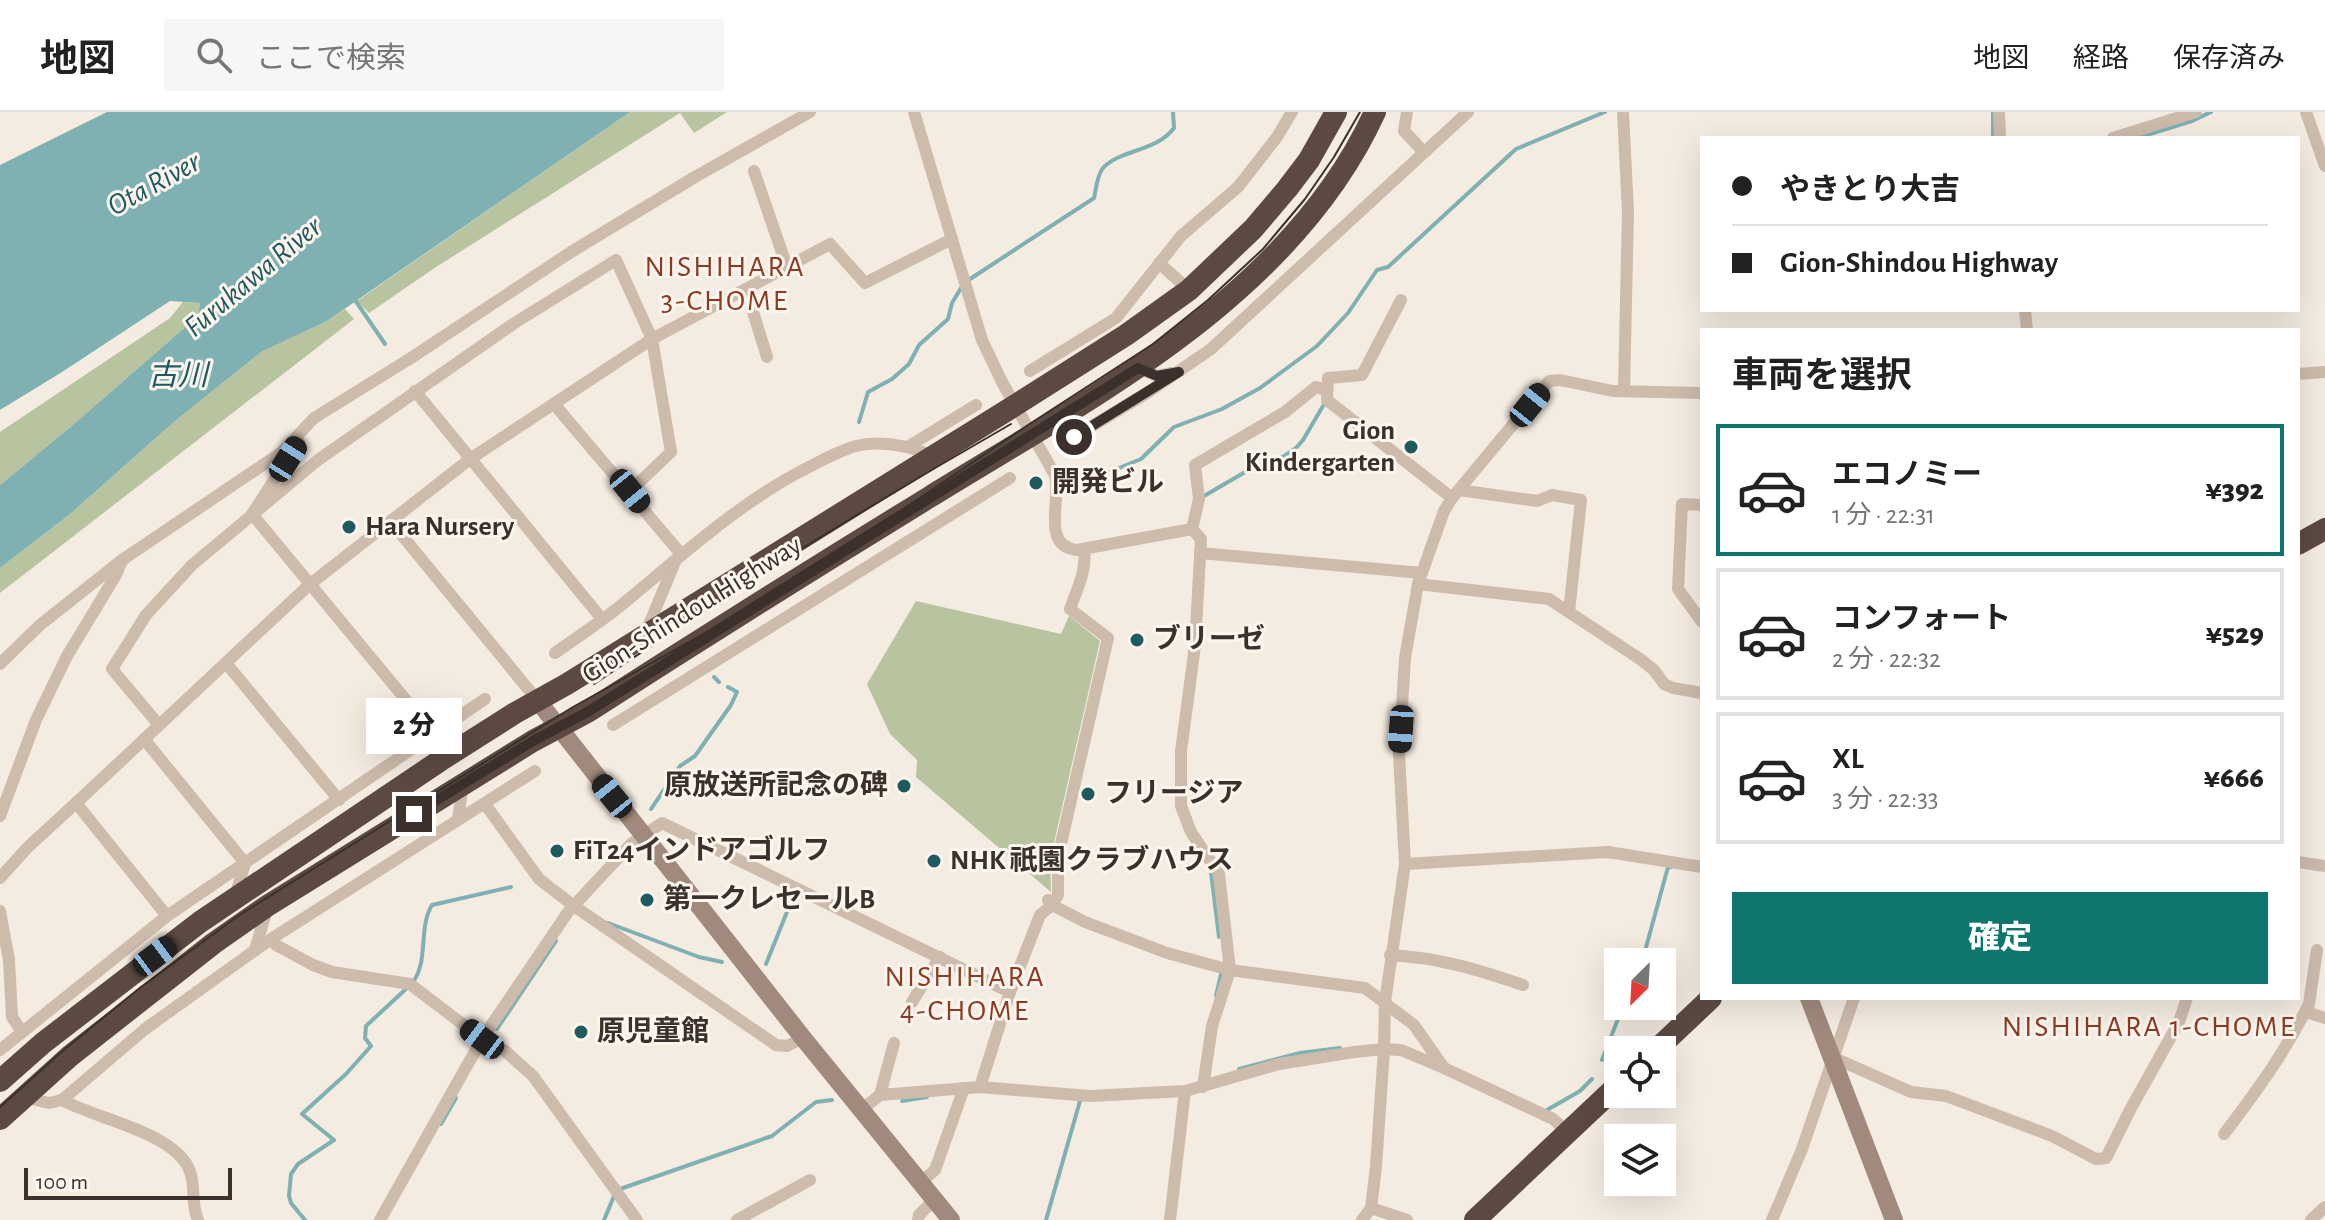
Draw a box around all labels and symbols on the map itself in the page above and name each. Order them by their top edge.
water label: Ota River [103,146,206,222]
water label: Furukawa River [179,210,328,343]
district label: NISHIHARA 3-CHOME [644,252,806,316]
water label: 古川 [148,359,211,391]
car [1506,379,1554,431]
place label: Gion Kindergarten [1245,417,1395,477]
route start [1056,419,1092,455]
car [265,432,311,486]
marker: Gion Kindergarten [1402,438,1420,456]
car [606,465,654,517]
place label: 開発ビル [1052,467,1164,497]
marker: 開発ビル [1027,474,1045,492]
place label: Hara Nursery [365,513,515,541]
marker: Hara Nursery [340,518,358,536]
street label: Gion-Shindou Highway [578,531,807,689]
place label: ブリーゼ [1153,623,1265,654]
marker: ブリーゼ [1128,631,1146,649]
callout: 2 分 [366,698,462,754]
car [1387,704,1415,754]
place label: 原放送所記念の碑 [664,769,888,800]
car [588,770,636,822]
marker: 原放送所記念の碑 [895,777,913,795]
place label: フリージア [1104,779,1243,808]
marker: フリージア [1079,785,1097,803]
route end [396,796,432,832]
place label: FiT24インドアゴルフ [573,834,830,865]
marker: FiT24インドアゴルフ [548,842,566,860]
place label: NHK 祇園クラブハウス [950,844,1234,875]
marker: NHK 祇園クラブハウス [925,852,943,870]
place label: 第一クレセールB [663,883,875,914]
marker: 第一クレセールB [638,891,656,909]
car [129,932,181,980]
north arrow [1604,948,1676,1020]
district label: NISHIHARA 4-CHOME [884,962,1046,1026]
district label: NISHIHARA 1-CHOME [2002,1012,2296,1042]
car [456,1015,508,1063]
place label: 原児童館 [597,1016,709,1046]
marker: 原児童館 [572,1023,590,1041]
scale bar [24,1164,232,1200]

